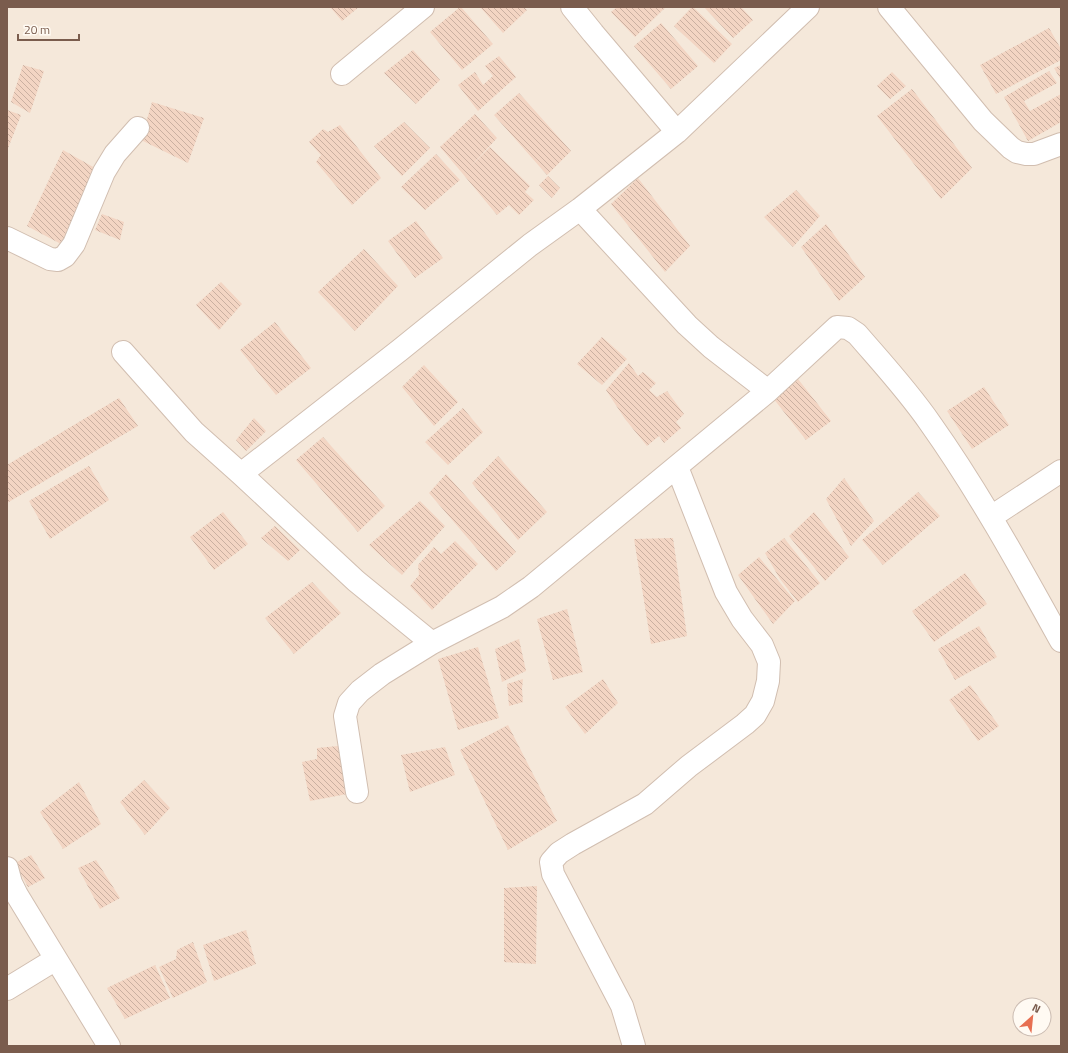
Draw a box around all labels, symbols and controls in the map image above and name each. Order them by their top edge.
scale bar [18,16,79,42]
text: 20 m [24,20,50,39]
north arrow [1012,997,1052,1037]
text: N [1030,999,1044,1017]

